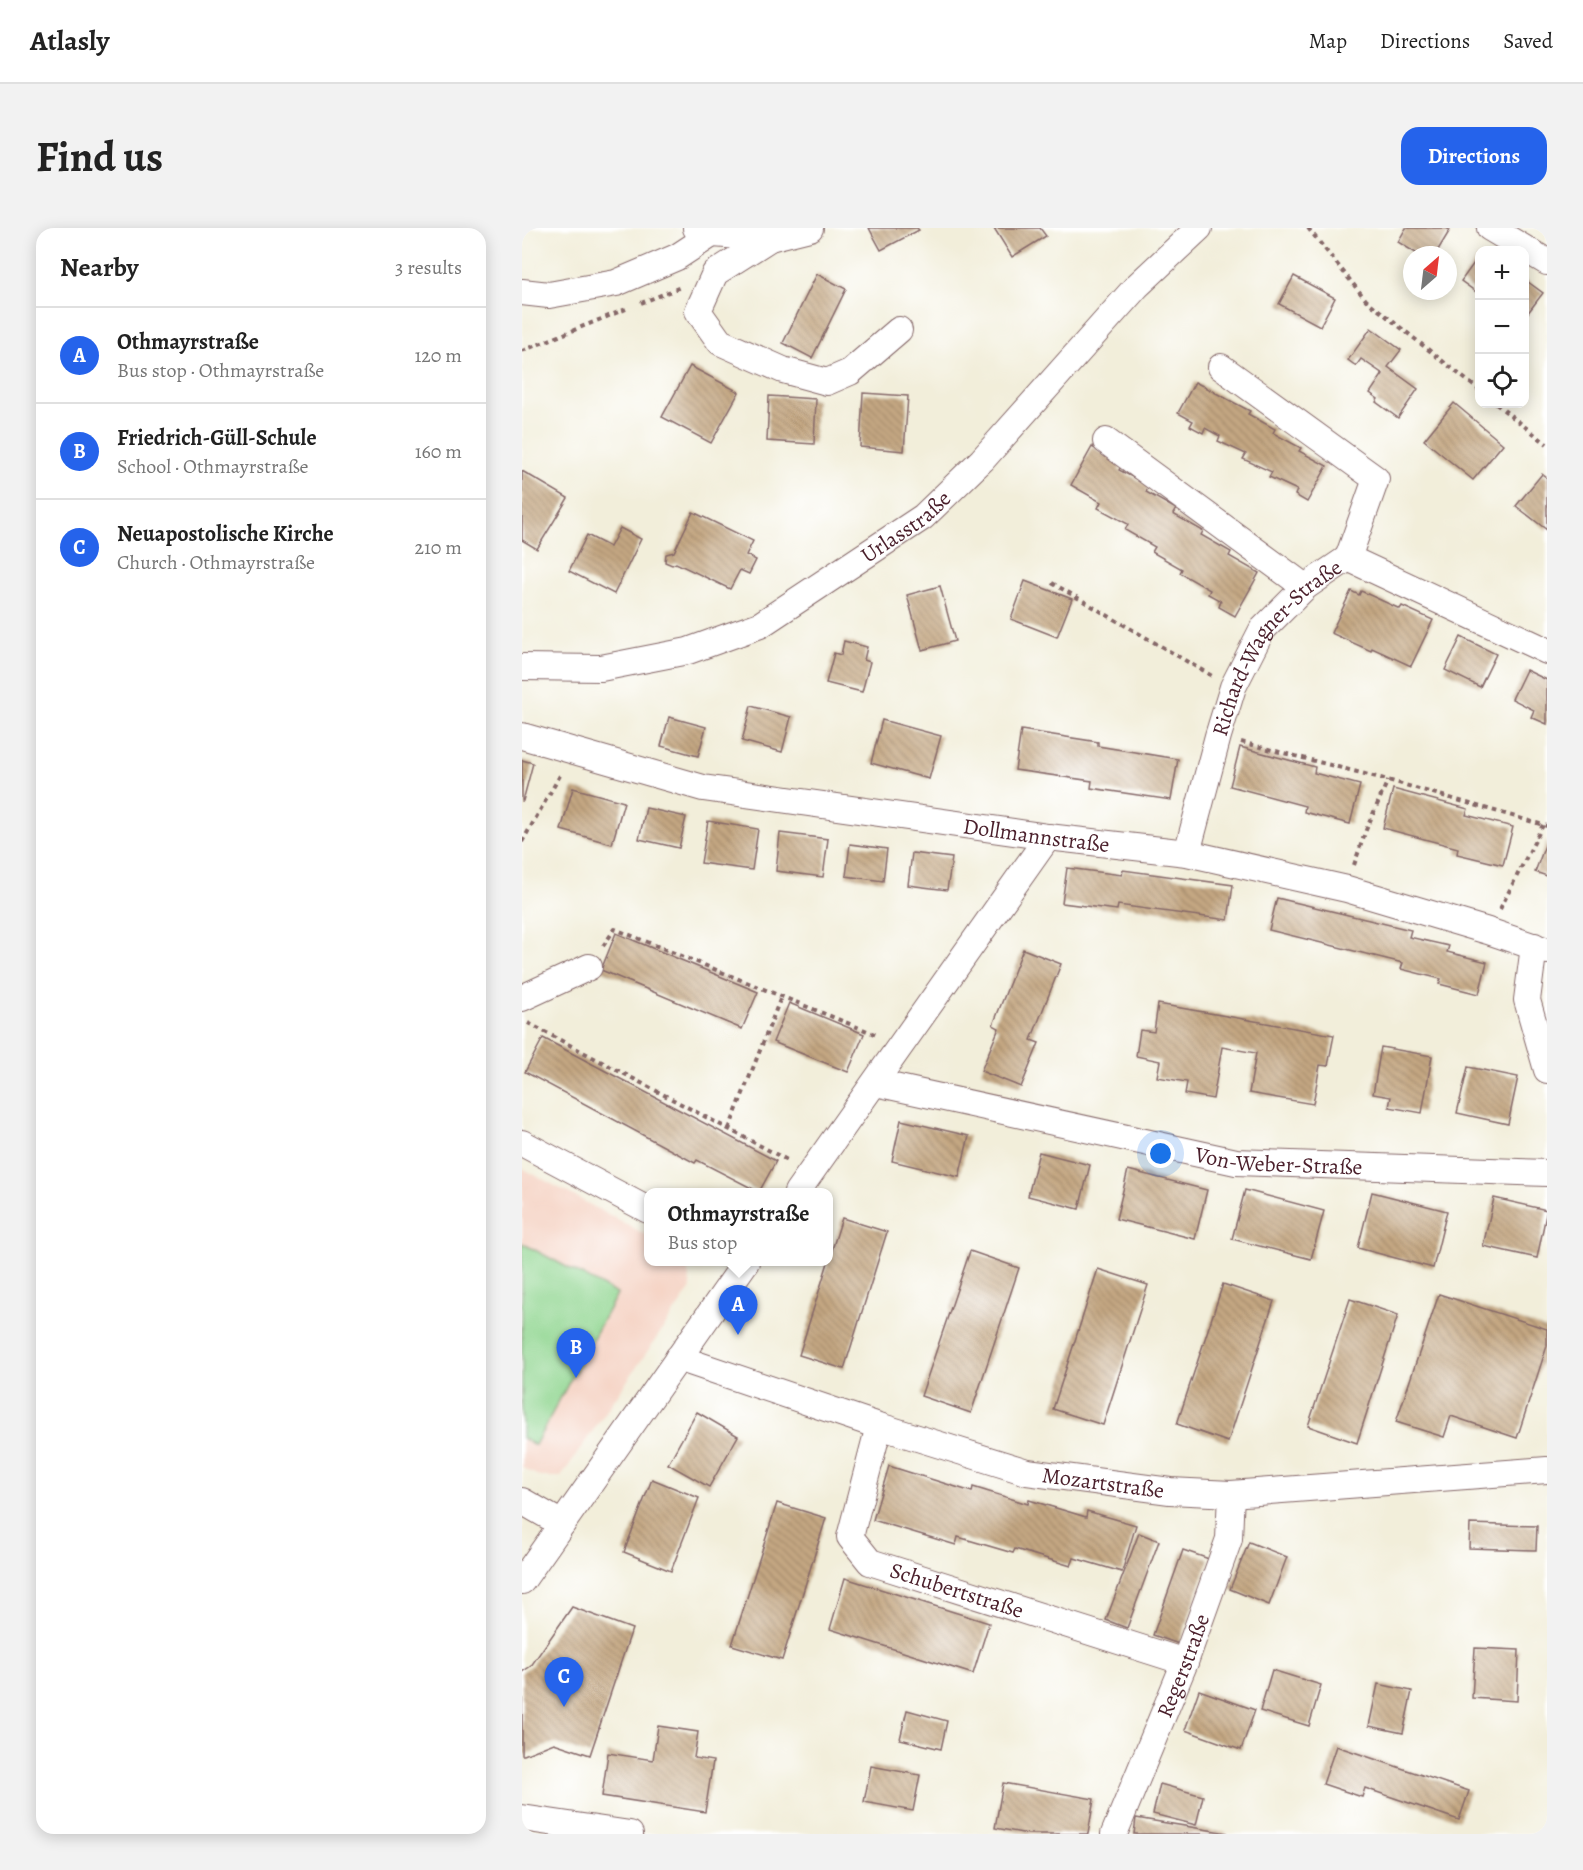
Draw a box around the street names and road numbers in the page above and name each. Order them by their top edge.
street label: Urlasstraße [855,484,958,570]
street label: Richard-Wagner-Straße [1205,552,1348,740]
street label: Dollmannstraße [961,811,1111,860]
street label: Von-Weber-Straße [1191,1139,1363,1182]
street label: Mozartstraße [1040,1460,1166,1506]
street label: Schubertstraße [886,1555,1027,1626]
street label: Regerstraße [1150,1610,1217,1722]

